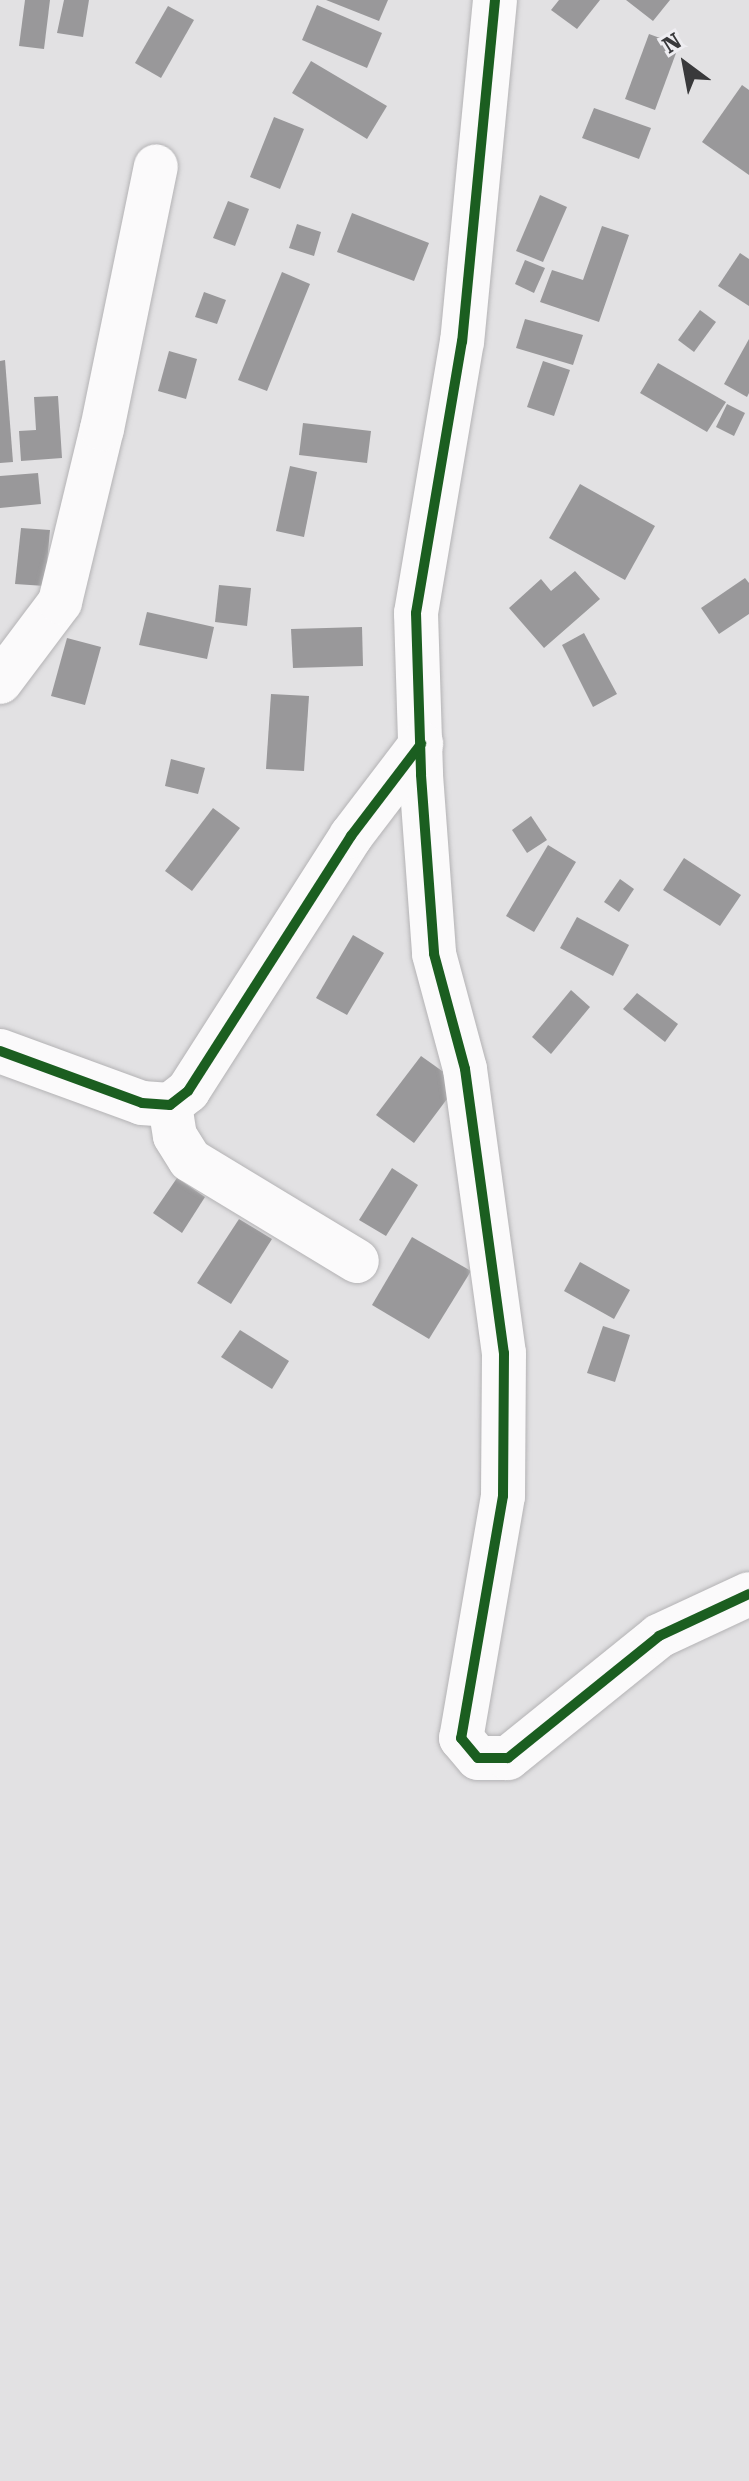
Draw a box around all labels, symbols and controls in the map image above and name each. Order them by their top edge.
north arrow [645,24,725,104]
text: N [658,28,686,58]

